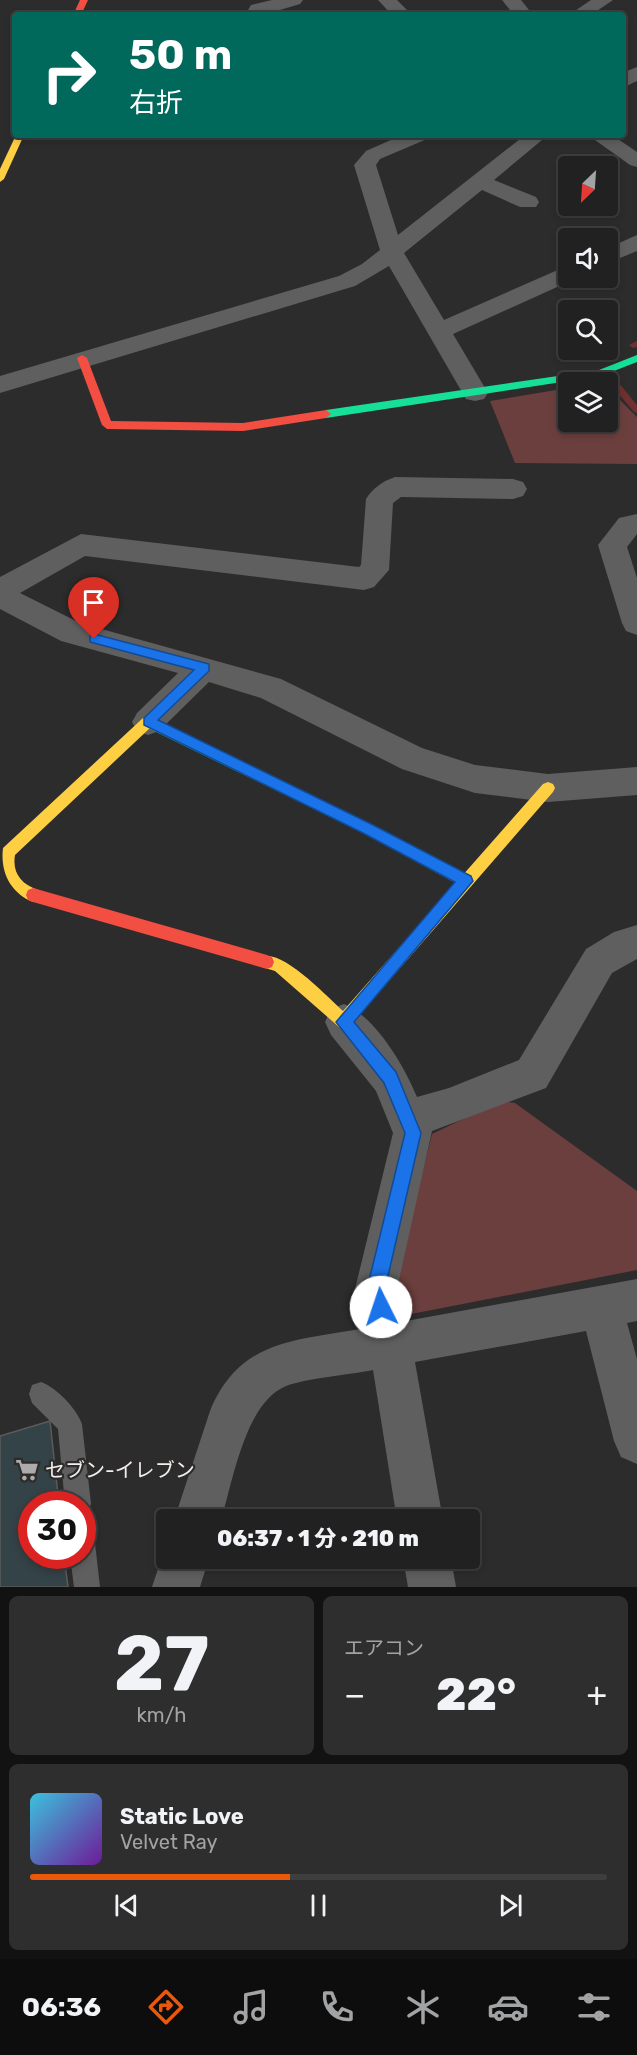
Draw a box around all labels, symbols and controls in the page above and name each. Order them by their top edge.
text: 50 m [129,30,232,80]
icon: right [30,36,108,114]
text: 右折 [129,87,183,119]
north arrow [558,156,618,216]
map controls [558,156,618,432]
button: sound [558,228,618,288]
button: search [558,300,618,360]
button: layers [558,372,618,432]
pin [68,577,119,639]
icon: arrive [77,586,110,619]
position arrow [349,1275,413,1339]
supermarket icon: セブン-イレブン [14,1457,40,1483]
place label: セブン-イレブン [45,1458,195,1482]
speed limit sign: 30 [18,1491,96,1569]
text: 06:37 · 1 分 · 210 m [217,1525,419,1552]
text: 27 [114,1617,209,1710]
text: エアコン [344,1636,424,1660]
text: 22° [436,1668,516,1721]
text: − [344,1675,365,1714]
text: + [586,1675,607,1714]
text: km/h [137,1703,186,1727]
text: Static Love [120,1803,244,1830]
text: Velvet Ray [120,1830,218,1854]
icon: previous [110,1889,143,1922]
icon: pause [302,1889,335,1922]
icon: next [494,1889,527,1922]
icon: directions [145,1986,187,2028]
icon: music [230,1986,272,2028]
icon: phone [316,1986,358,2028]
icon: climate [402,1986,444,2028]
icon: car [487,1986,529,2028]
icon: filters [573,1986,615,2028]
text: 06:36 [22,1991,101,2023]

